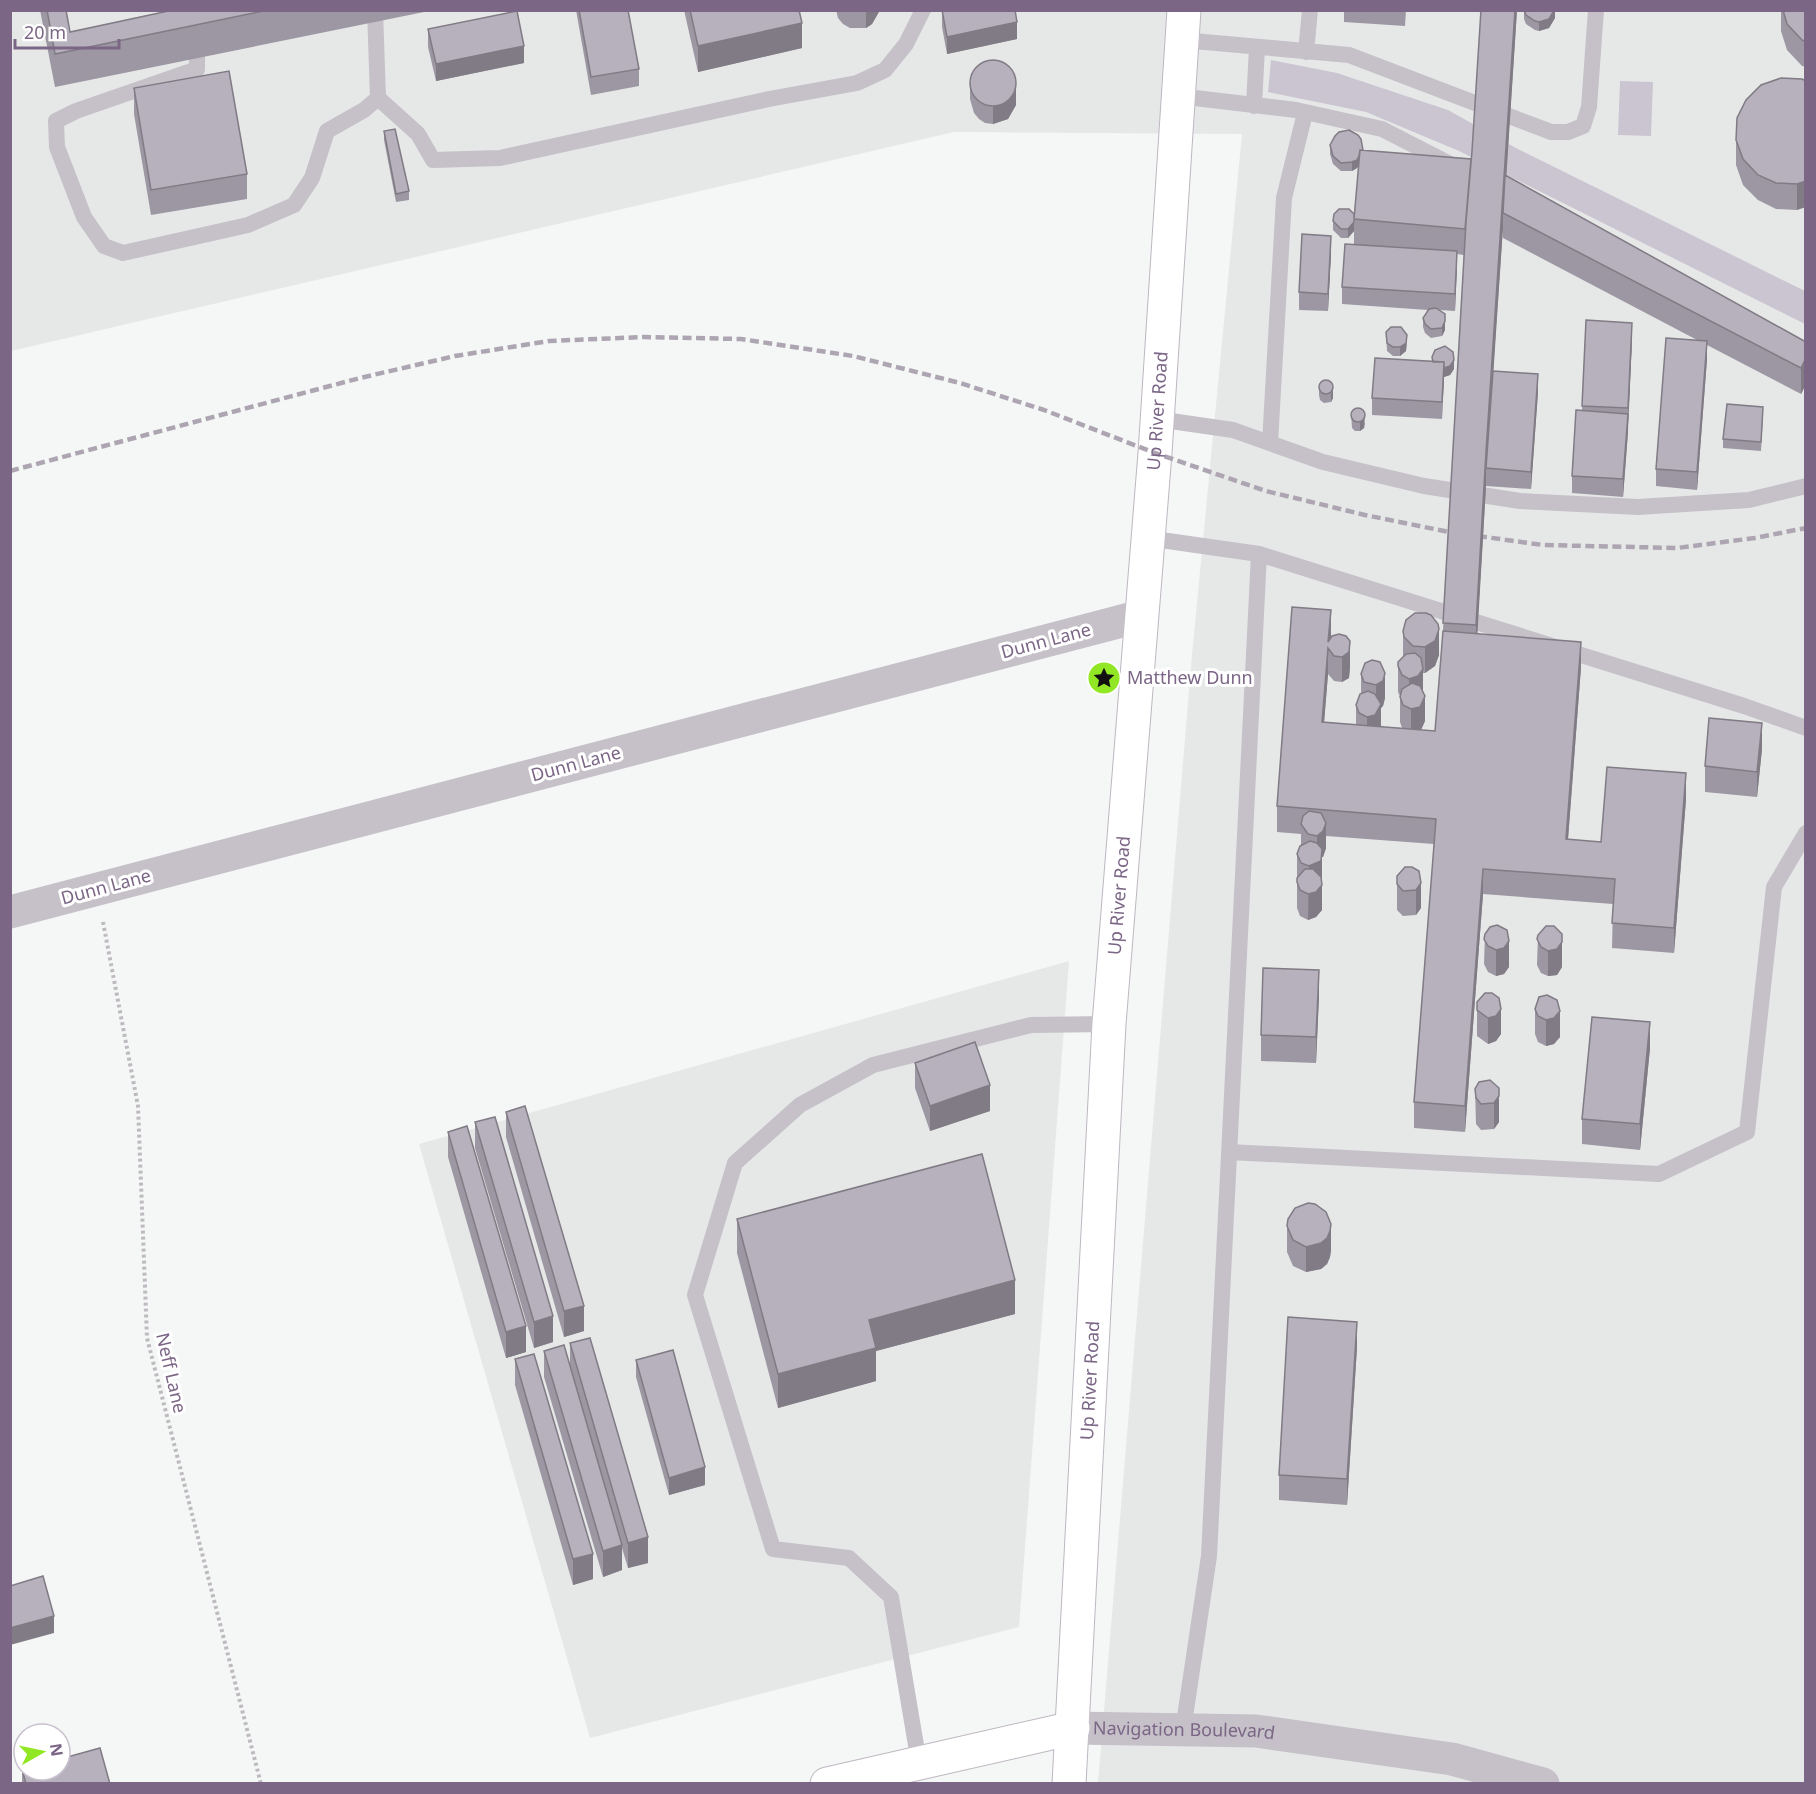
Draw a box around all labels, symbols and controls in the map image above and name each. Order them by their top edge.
scale bar [15,12,118,50]
text: 20 m [24,20,66,44]
street label: Up River Road [1141,351,1173,471]
street label: Dunn Lane [998,617,1093,664]
place icon: Matthew Dunn [1086,660,1122,696]
place label: Matthew Dunn [1127,665,1253,689]
street label: Dunn Lane [528,740,623,787]
street label: Up River Road [1102,835,1135,956]
street label: Dunn Lane [58,863,153,910]
street label: Up River Road [1074,1320,1104,1441]
street label: Neff Lane [151,1330,193,1415]
street label: Navigation Boulevard [1093,1715,1277,1745]
north arrow [12,1722,72,1782]
text: N [45,1742,69,1758]

